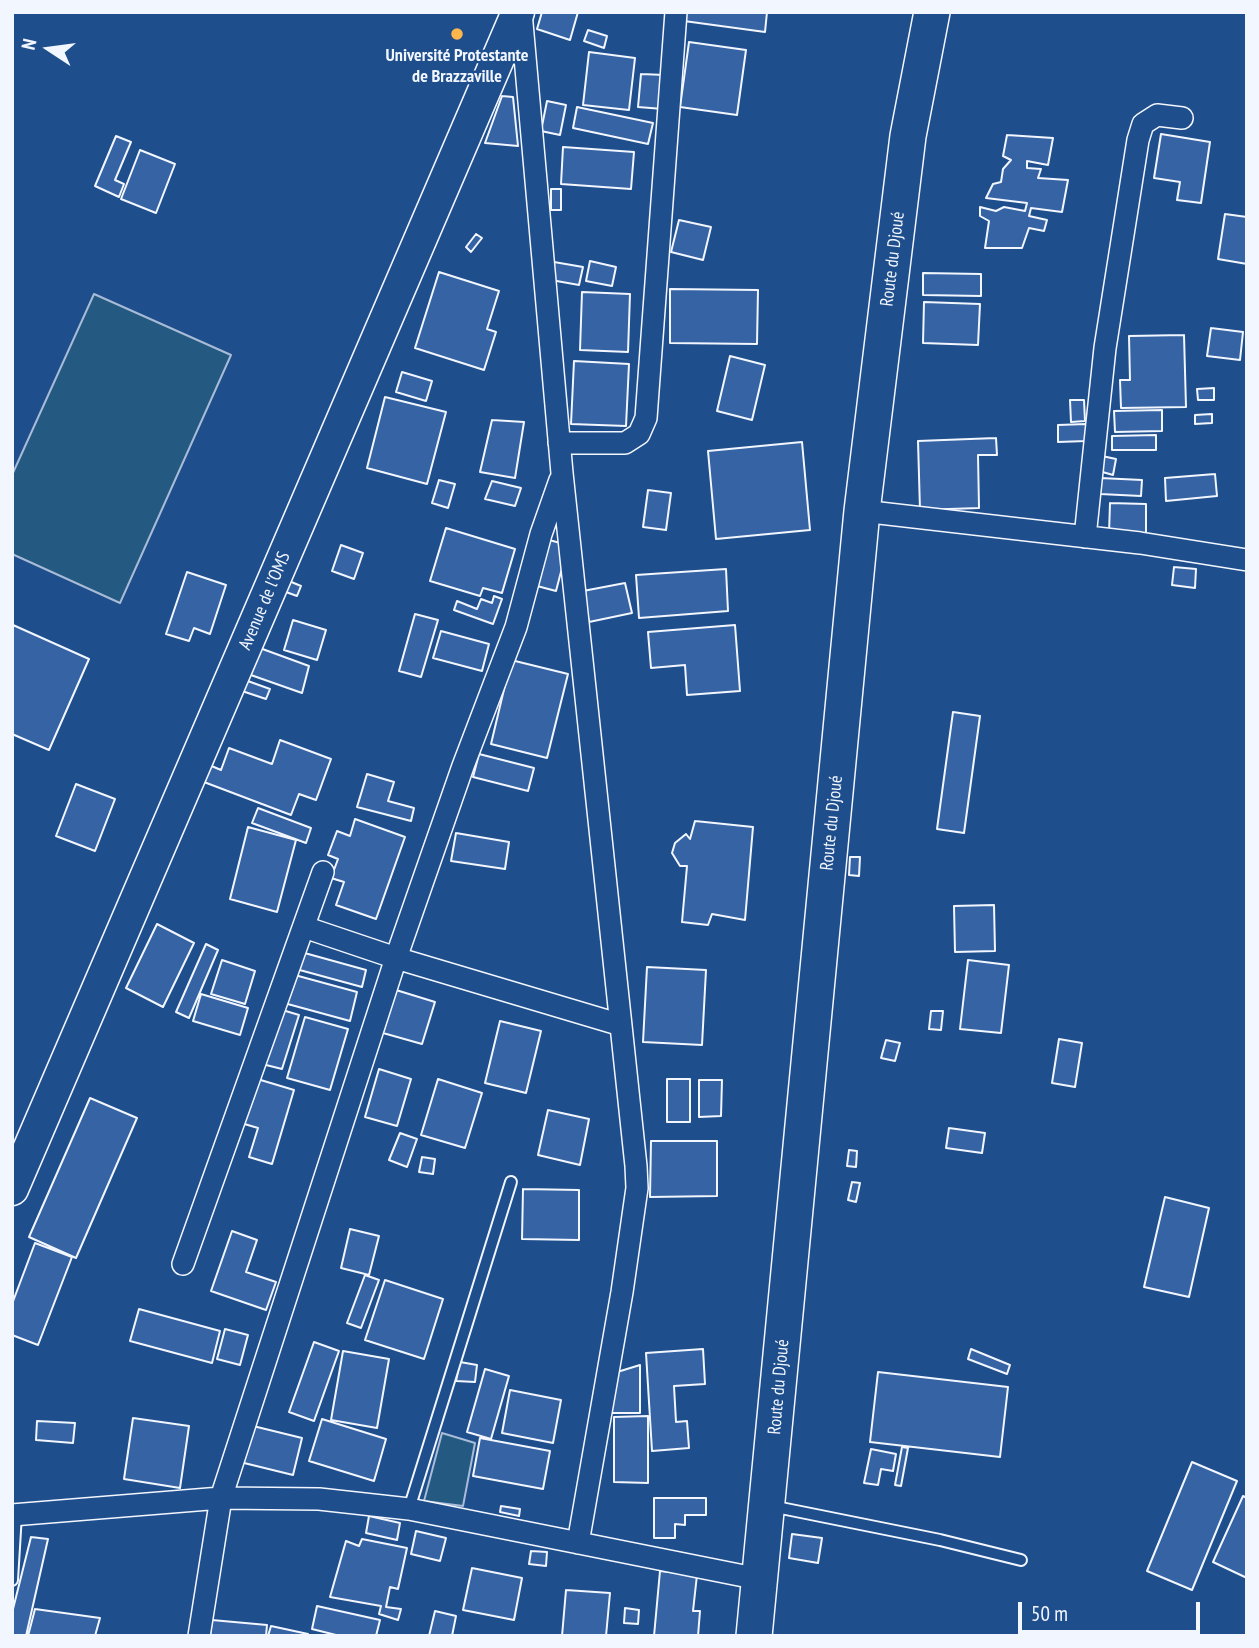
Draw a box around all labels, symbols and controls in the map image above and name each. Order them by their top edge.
north arrow [14,14,84,84]
marker: Université Protestante de Brazzaville [449,26,465,42]
text: N [16,37,41,52]
place label: Université Protestante de Brazzaville [386,45,528,88]
street label: Route du Djoué [876,210,910,308]
street label: Avenue de l'OMS [235,549,295,653]
street label: Route du Djoué [816,774,848,872]
street label: Route du Djoué [764,1339,794,1435]
scale bar [1021,1588,1203,1632]
text: 50 m [1031,1600,1068,1627]

